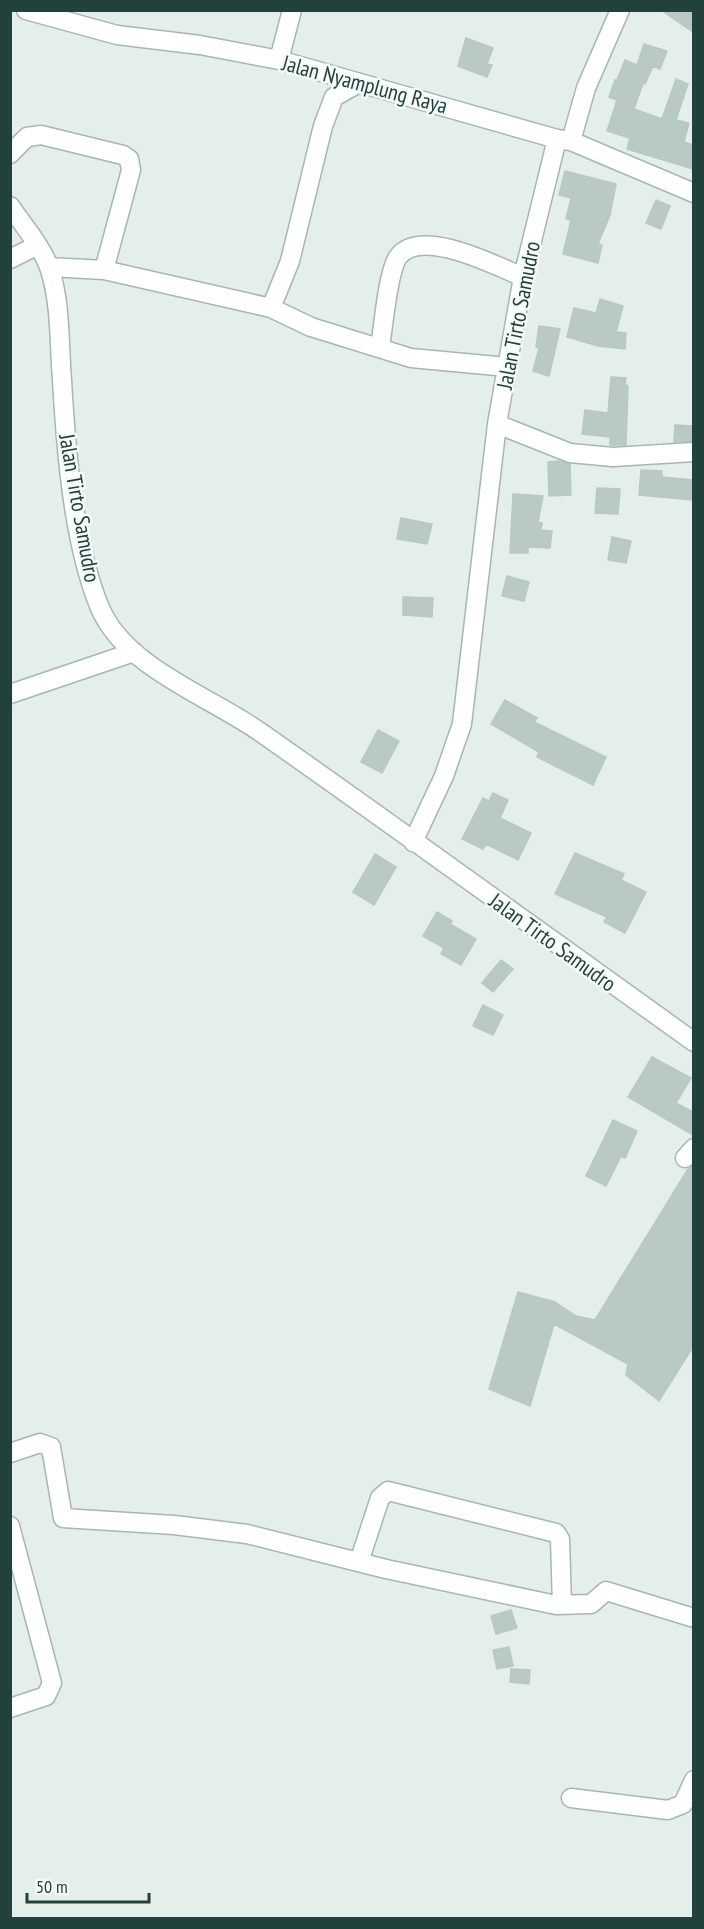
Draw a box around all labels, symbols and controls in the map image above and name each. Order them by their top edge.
street label: Jalan Nyamplung Raya [278,48,451,120]
street label: Jalan Tirto Samudro [490,239,546,392]
street label: Jalan Tirto Samudro [53,431,107,584]
street label: Jalan Tirto Samudro [483,886,622,997]
scale bar [27,1866,148,1904]
text: 50 m [36,1875,68,1898]

